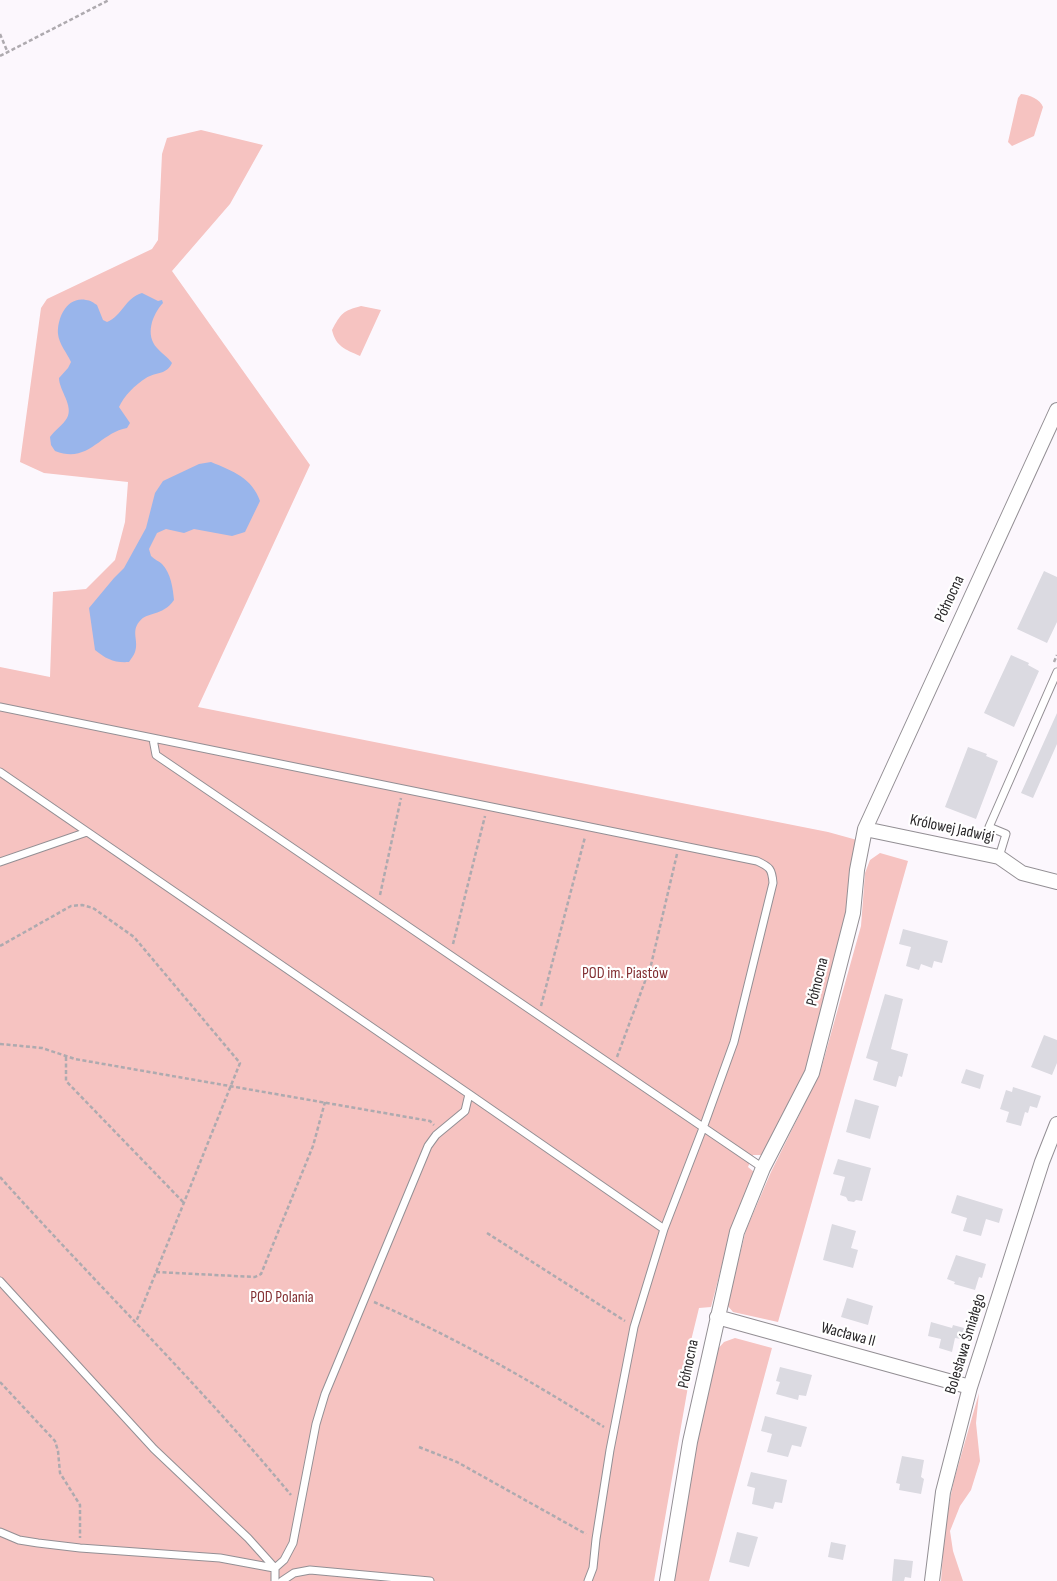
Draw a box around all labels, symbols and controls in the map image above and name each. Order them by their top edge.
street label: Północna [931,573,969,625]
street label: Królowej Jadwigi [908,811,996,847]
street label: Północna [803,956,833,1008]
park label: POD im. Piastów [582,964,668,984]
park label: POD Polania [250,1288,314,1308]
street label: Bolesława Śmiałego [942,1291,990,1397]
street label: Wacława II [819,1319,877,1351]
street label: Północna [674,1338,704,1390]

